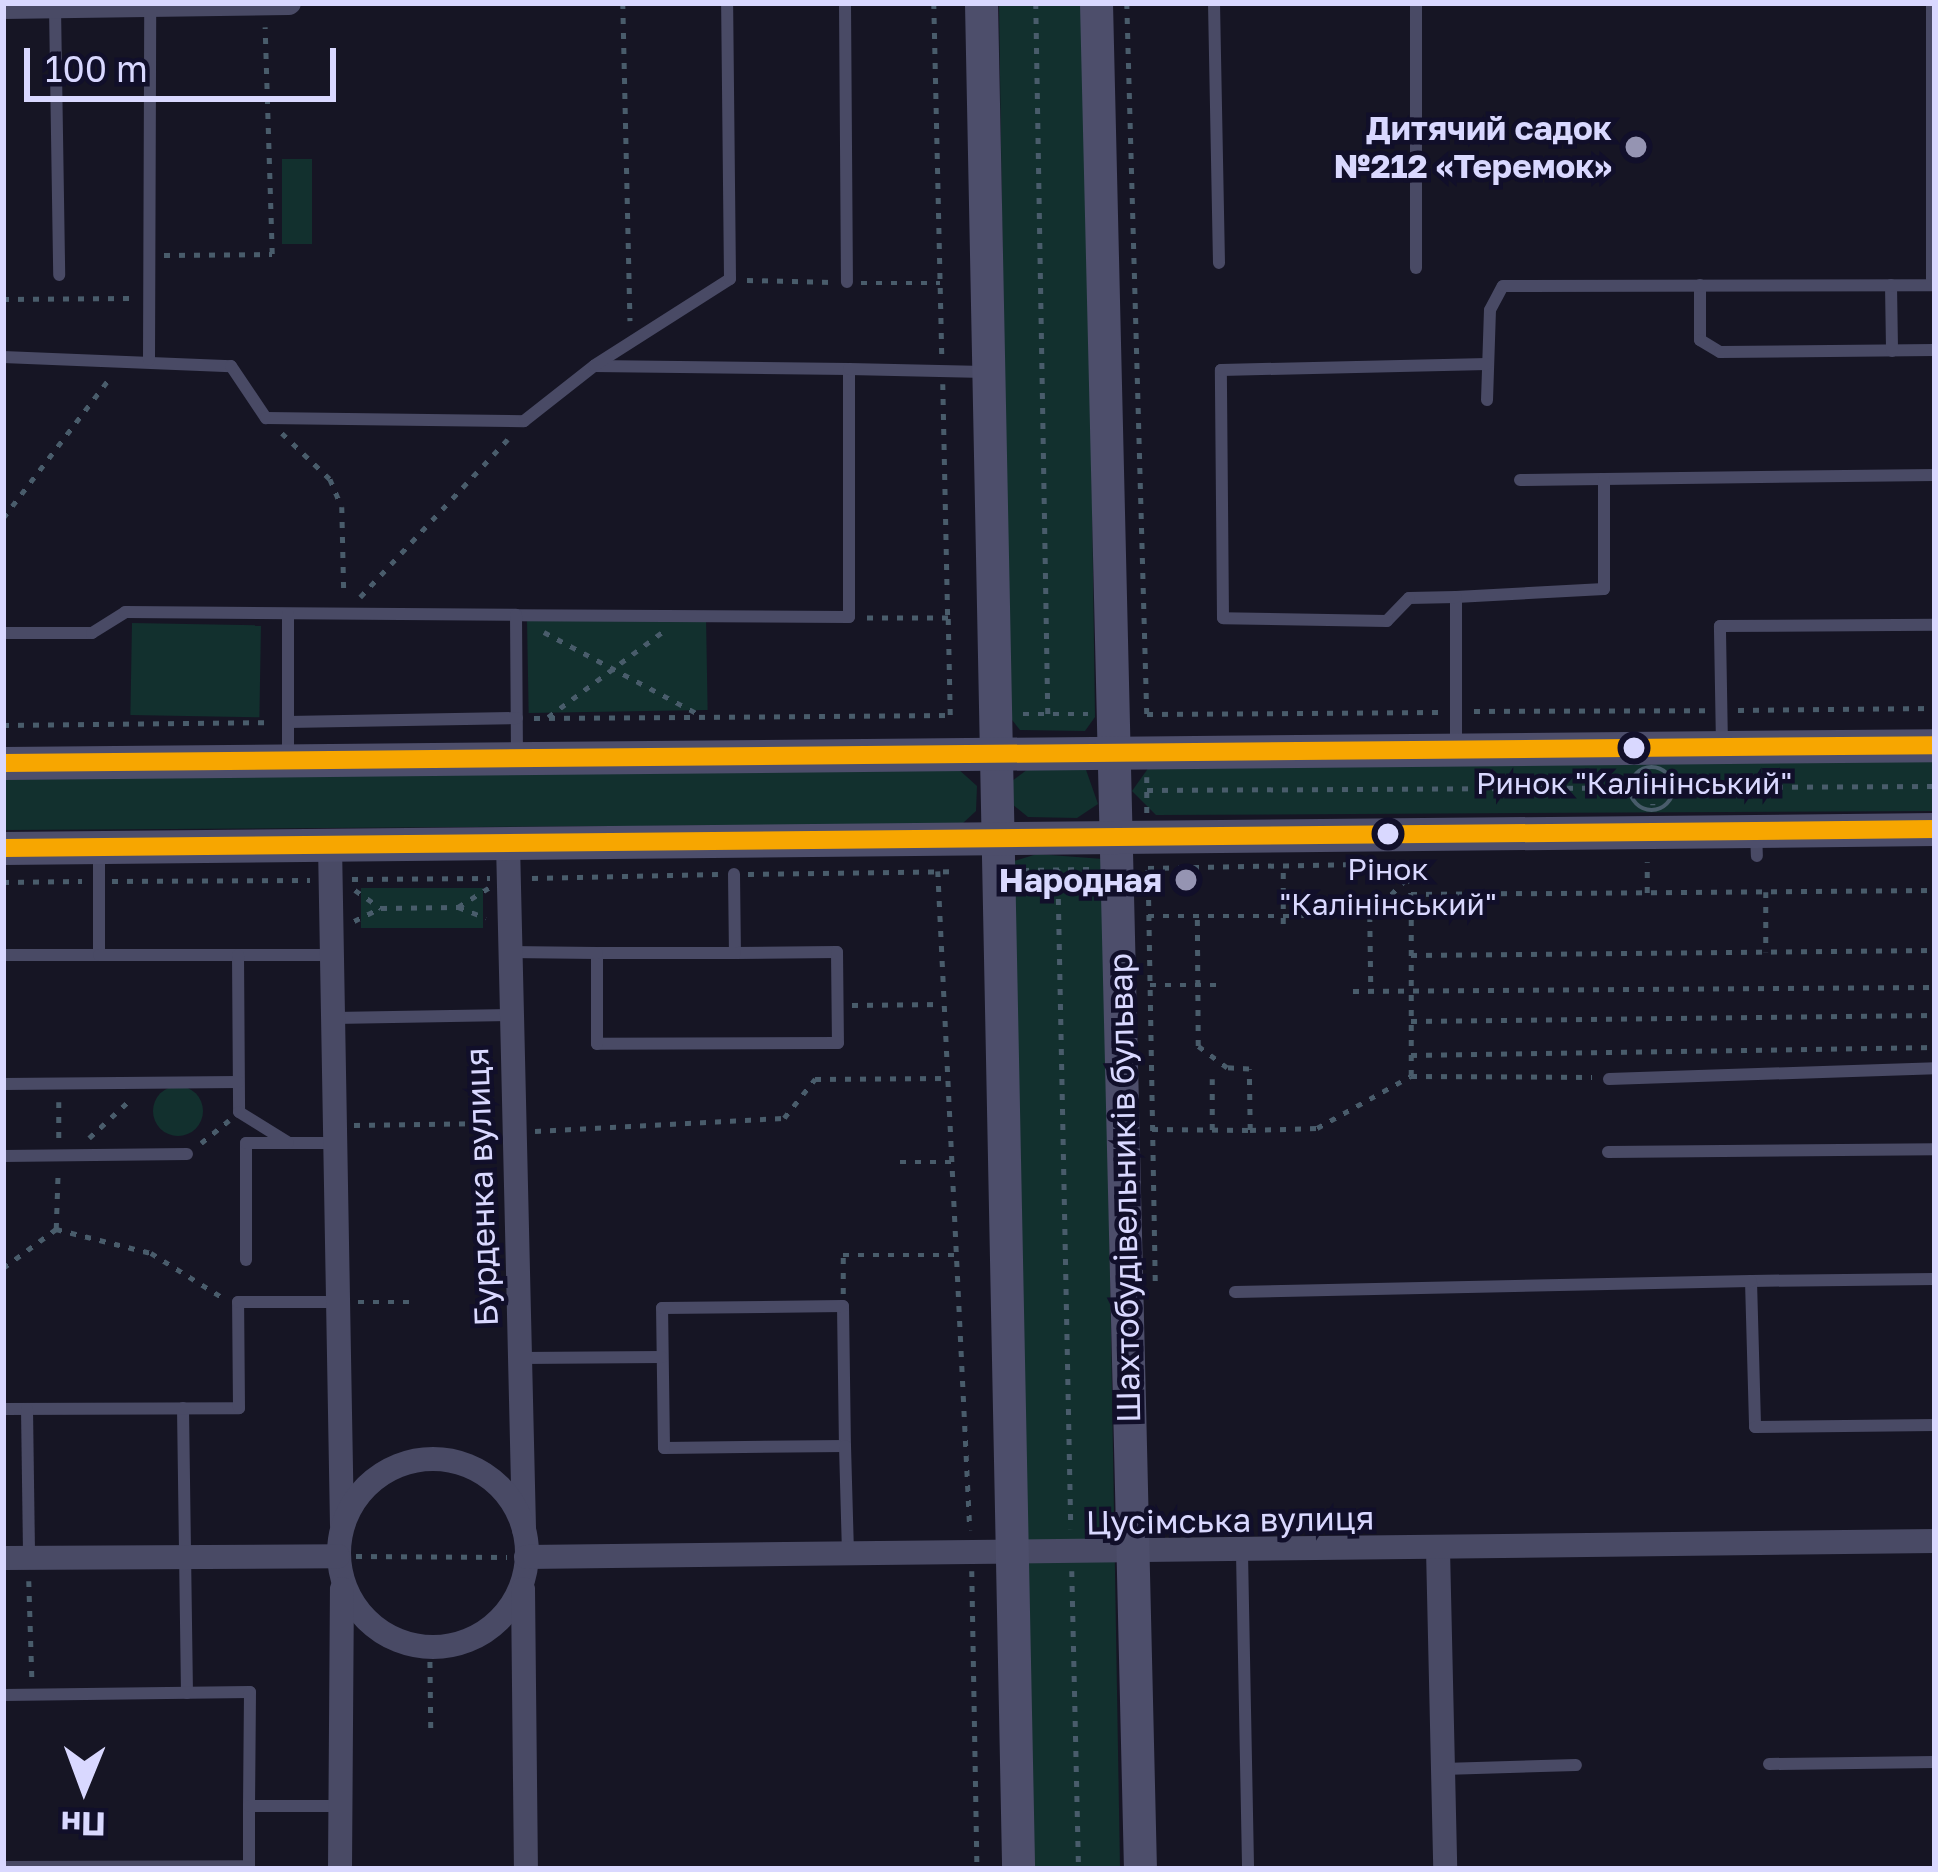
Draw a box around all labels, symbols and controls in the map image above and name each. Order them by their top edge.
scale bar [30,24,342,98]
text: 100 m [45,47,148,90]
place label: Дитячий садок №212 «Теремок» [1334,108,1612,186]
marker: Дитячий садок №212 «Теремок» [1623,134,1649,160]
marker: Ринок "Калінінський" [1623,737,1645,759]
place label: Ринок "Калінінський" [1476,765,1792,801]
marker: Рінок "Калінінський" [1377,823,1399,845]
place label: Рінок "Калінінський" [1279,851,1497,922]
place label: Народная [999,860,1162,900]
marker: Народная [1173,867,1199,893]
street label: Шахтобудівельників бульвар [1100,953,1148,1423]
street label: Бурденка вулиця [456,1047,506,1327]
street label: Цусімська вулиця [1085,1498,1375,1542]
north arrow [24,1728,144,1848]
text: Пн [61,1805,106,1844]

